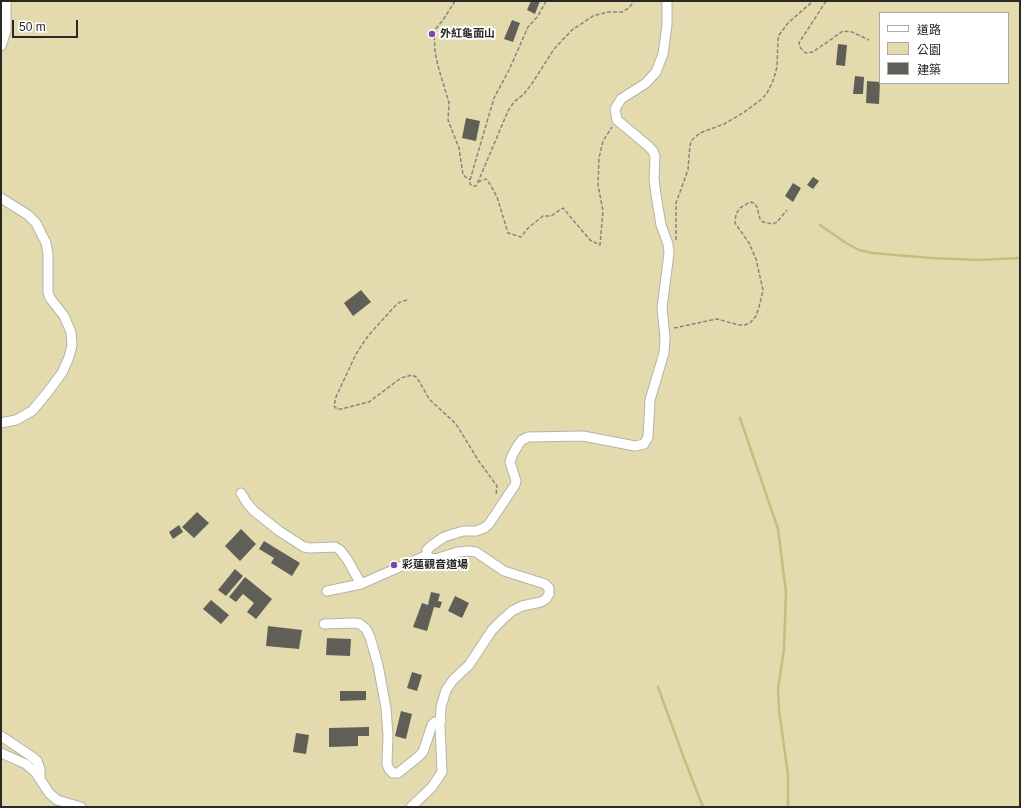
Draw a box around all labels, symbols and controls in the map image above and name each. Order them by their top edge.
scale bar [14,12,80,38]
legend [879,12,1009,84]
text: 50 m [19,20,46,34]
text: 道路 [917,23,941,37]
place label: 外紅龜面山 [440,27,495,41]
marker: 外紅龜面山 [427,29,437,39]
text: 公園 [917,43,941,57]
text: 建築 [917,63,941,77]
place label: 彩蓮觀音道場 [402,558,468,572]
marker: 彩蓮觀音道場 [389,560,399,570]

